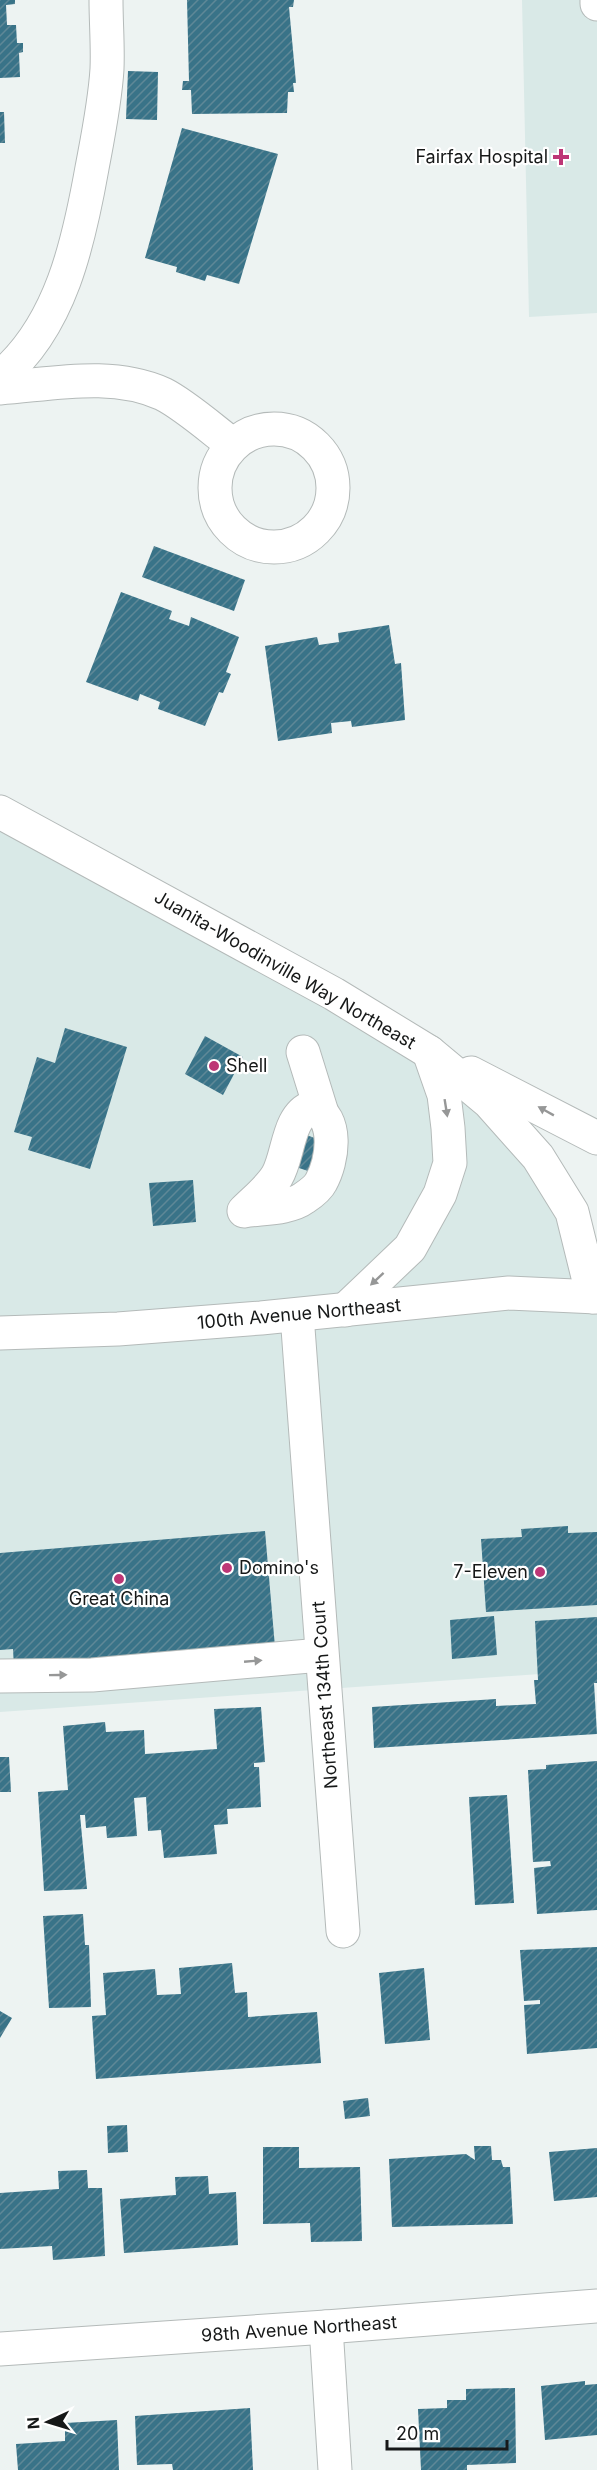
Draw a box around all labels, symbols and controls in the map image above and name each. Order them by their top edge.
place label: Fairfax Hospital [415,146,548,167]
marker: Fairfax Hospital [552,148,570,166]
street label: Juanita-Woodinville Way Northeast [151,886,420,1053]
place label: Shell [226,1055,267,1076]
marker: Shell [207,1059,221,1073]
one-way arrow [441,1099,450,1118]
one-way arrow [537,1106,554,1116]
one-way arrow [371,1272,385,1286]
street label: 100th Avenue Northeast [196,1294,402,1333]
place label: Domino's [239,1557,319,1578]
marker: Domino's [220,1561,234,1575]
place label: 7-Eleven [453,1561,528,1582]
marker: 7-Eleven [533,1565,547,1579]
marker: Great China [112,1572,126,1586]
place label: Great China [69,1588,169,1609]
street label: Northeast 134th Court [307,1600,342,1790]
one-way arrow [243,1656,262,1666]
one-way arrow [49,1671,68,1680]
street label: 98th Avenue Northeast [200,2311,398,2346]
north arrow [18,2392,78,2452]
scale bar [387,2413,507,2451]
text: N [23,2416,43,2430]
text: 20 m [396,2423,439,2444]

